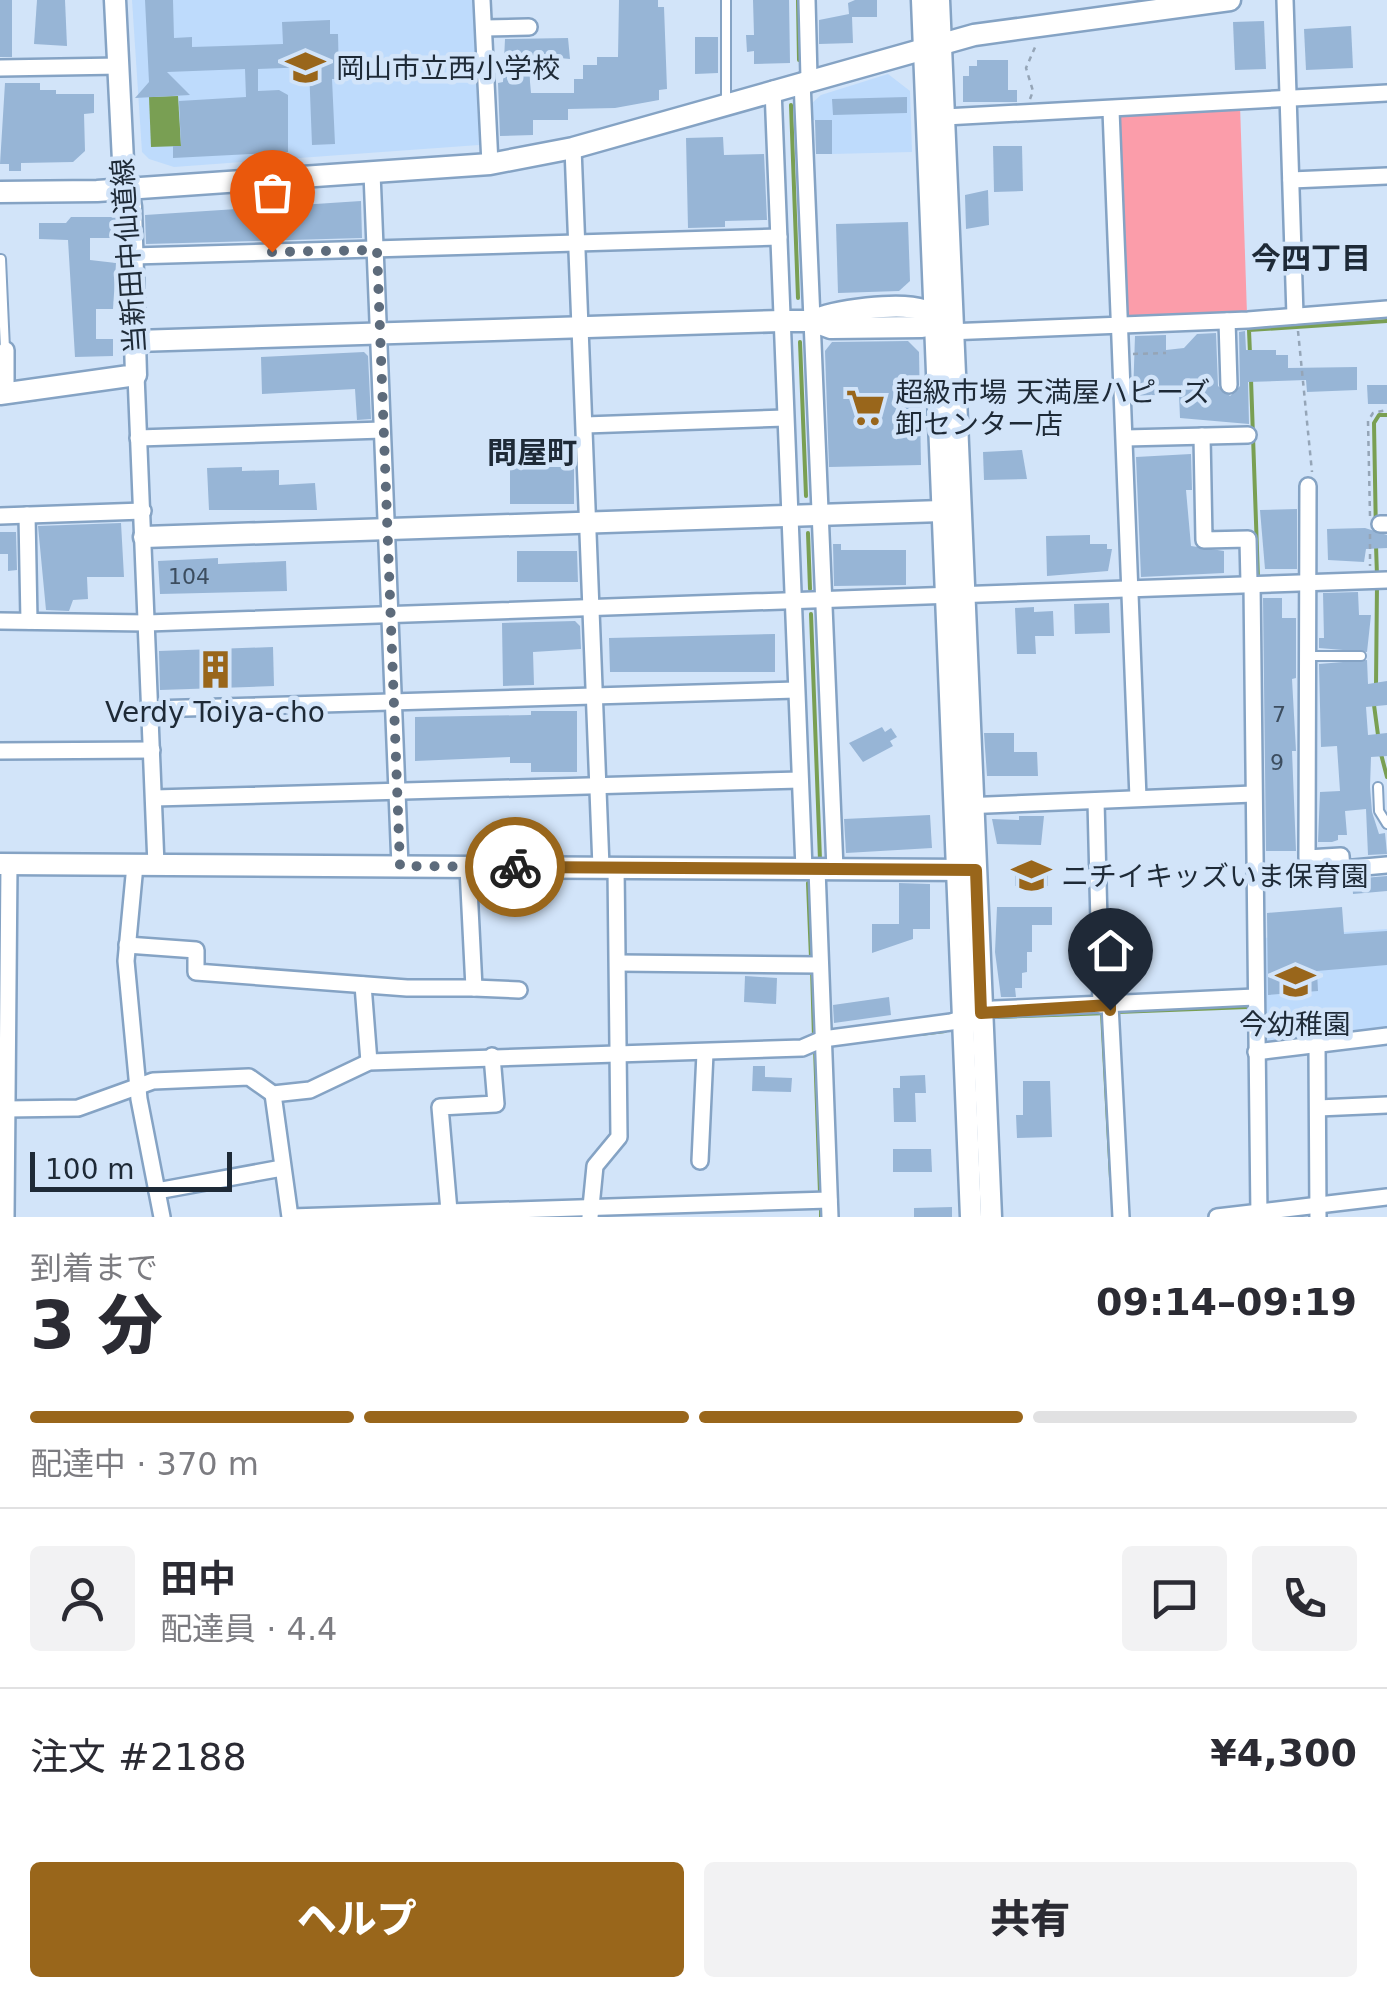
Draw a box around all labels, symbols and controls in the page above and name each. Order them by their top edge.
school or university icon: 岡山市立西小学校 [285,47,327,89]
place label: 岡山市立西小学校 [336,52,560,85]
pin [230,150,315,253]
street label: 当新田中仙道線 [106,157,152,355]
icon: bag [245,165,300,220]
district label: 今四丁目 [1251,241,1371,276]
place label: 超級市場 天満屋ハピーズ 卸センター店 [895,376,1211,441]
supermarket icon: 超級市場 天満屋ハピーズ 卸センター店 [844,387,886,429]
district label: 問屋町 [487,435,577,470]
house number: 104 [168,564,210,589]
building icon: Verdy Toiya-cho [194,648,236,690]
place label: Verdy Toiya-cho [105,696,325,729]
house number: 7 [1272,702,1286,727]
house number: 9 [1270,750,1284,775]
courier [465,817,565,917]
icon: bike [488,840,543,895]
school or university icon: ニチイキッズいま保育園 [1010,855,1052,897]
place label: ニチイキッズいま保育園 [1061,860,1369,893]
pin [1068,908,1153,1011]
icon: home [1083,923,1138,978]
school or university icon: 今幼稚園 [1274,961,1316,1003]
place label: 今幼稚園 [1239,1008,1351,1041]
scale bar [30,1147,232,1192]
text: 100 m [45,1153,135,1186]
text: 到着まで [30,1249,158,1287]
text: 09:14–09:19 [1096,1280,1357,1324]
text: 3 分 [30,1288,163,1363]
text: 配達中 · 370 m [30,1445,259,1483]
button: person [30,1546,135,1651]
button: chat [1122,1546,1227,1651]
button: phone [1252,1546,1357,1651]
text: 田中 [160,1557,236,1601]
text: 配達員 · 4.4 [160,1610,337,1648]
text: ¥4,300 [1210,1731,1357,1775]
text: 注文 #2188 [30,1735,247,1779]
button: ヘルプ [30,1862,684,1977]
button: 共有 [704,1862,1357,1977]

